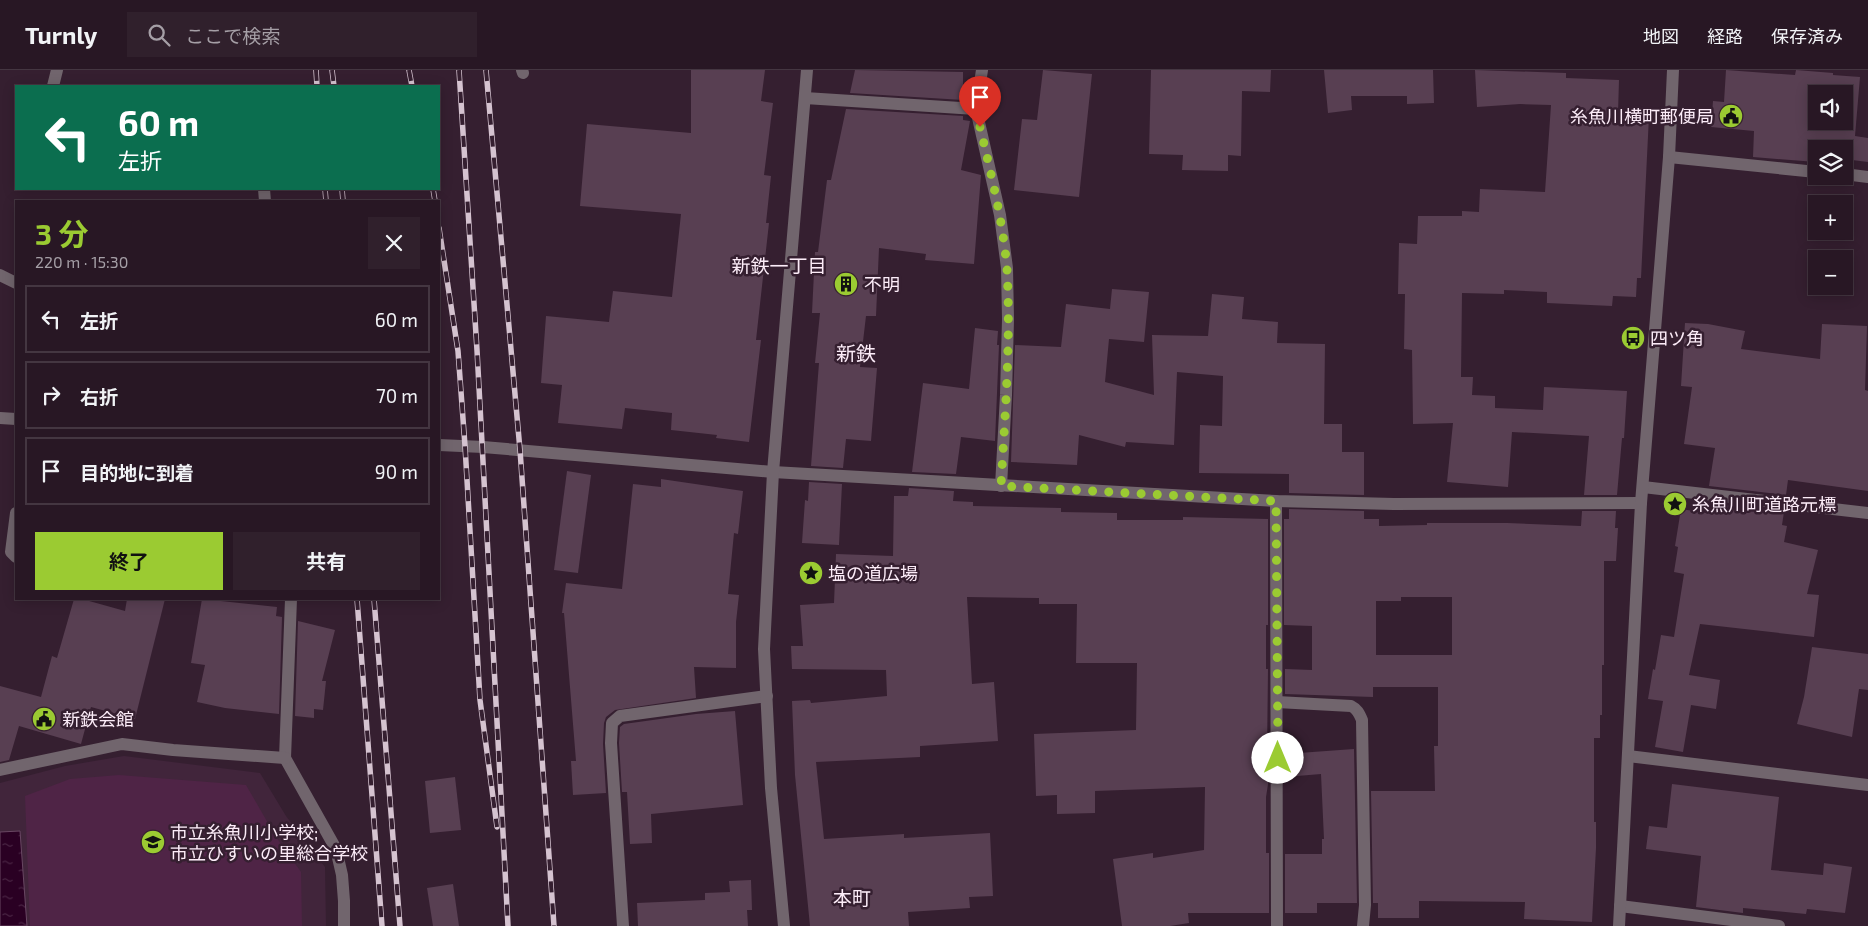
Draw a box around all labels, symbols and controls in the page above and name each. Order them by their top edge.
search box [127,12,477,57]
text: Turnly [25,20,97,49]
icon: search [145,21,173,49]
text: ここで検索 [185,24,280,47]
text: 地図 [1643,25,1679,47]
text: 経路 [1707,25,1743,47]
text: 保存済み [1771,25,1843,47]
pin [959,76,1001,127]
icon: arrive [966,83,994,111]
map controls [1808,85,1853,295]
button: sound [1808,85,1853,130]
text: 60 m [118,101,199,143]
public building icon: 糸魚川横町郵便局 [1718,103,1744,129]
icon: left [35,105,100,170]
place label: 糸魚川横町郵便局 [1570,105,1714,127]
button: layers [1808,140,1853,185]
text: 左折 [118,147,162,173]
button: + [1808,195,1853,240]
text: 3 分 [35,215,89,251]
button: close [368,217,420,269]
button: − [1808,250,1853,295]
text: 220 m · 15:30 [35,252,128,271]
district label: 新鉄一丁目 [731,254,827,277]
building icon: 不明 [833,271,859,297]
place label: 不明 [864,273,900,295]
icon: left [37,305,65,333]
text: 60 m [375,308,418,331]
text: 左折 [80,309,118,332]
bus stop icon: 四ツ角 [1620,325,1646,351]
place label: 四ツ角 [1650,327,1704,349]
district label: 新鉄 [836,341,876,365]
icon: right [37,381,65,409]
text: 70 m [376,384,418,407]
text: 右折 [80,385,118,408]
icon: arrive [37,457,65,485]
text: 90 m [375,460,418,483]
text: 目的地に到着 [80,461,194,484]
place icon: 糸魚川町道路元標 [1662,491,1688,517]
place label: 糸魚川町道路元標 [1692,493,1836,515]
button: 終了 [35,532,223,590]
button: 共有 [233,532,420,590]
place icon: 塩の道広場 [798,560,824,586]
place label: 塩の道広場 [828,562,918,584]
public building icon: 新鉄会館 [31,706,57,732]
place label: 新鉄会館 [62,708,134,730]
position arrow [1251,731,1303,783]
place label: 市立糸魚川小学校; 市立ひすいの里総合学校 [170,821,368,864]
school or university icon: 市立糸魚川小学校; 市立ひすいの里総合学校 [140,829,166,855]
district label: 本町 [833,886,871,909]

